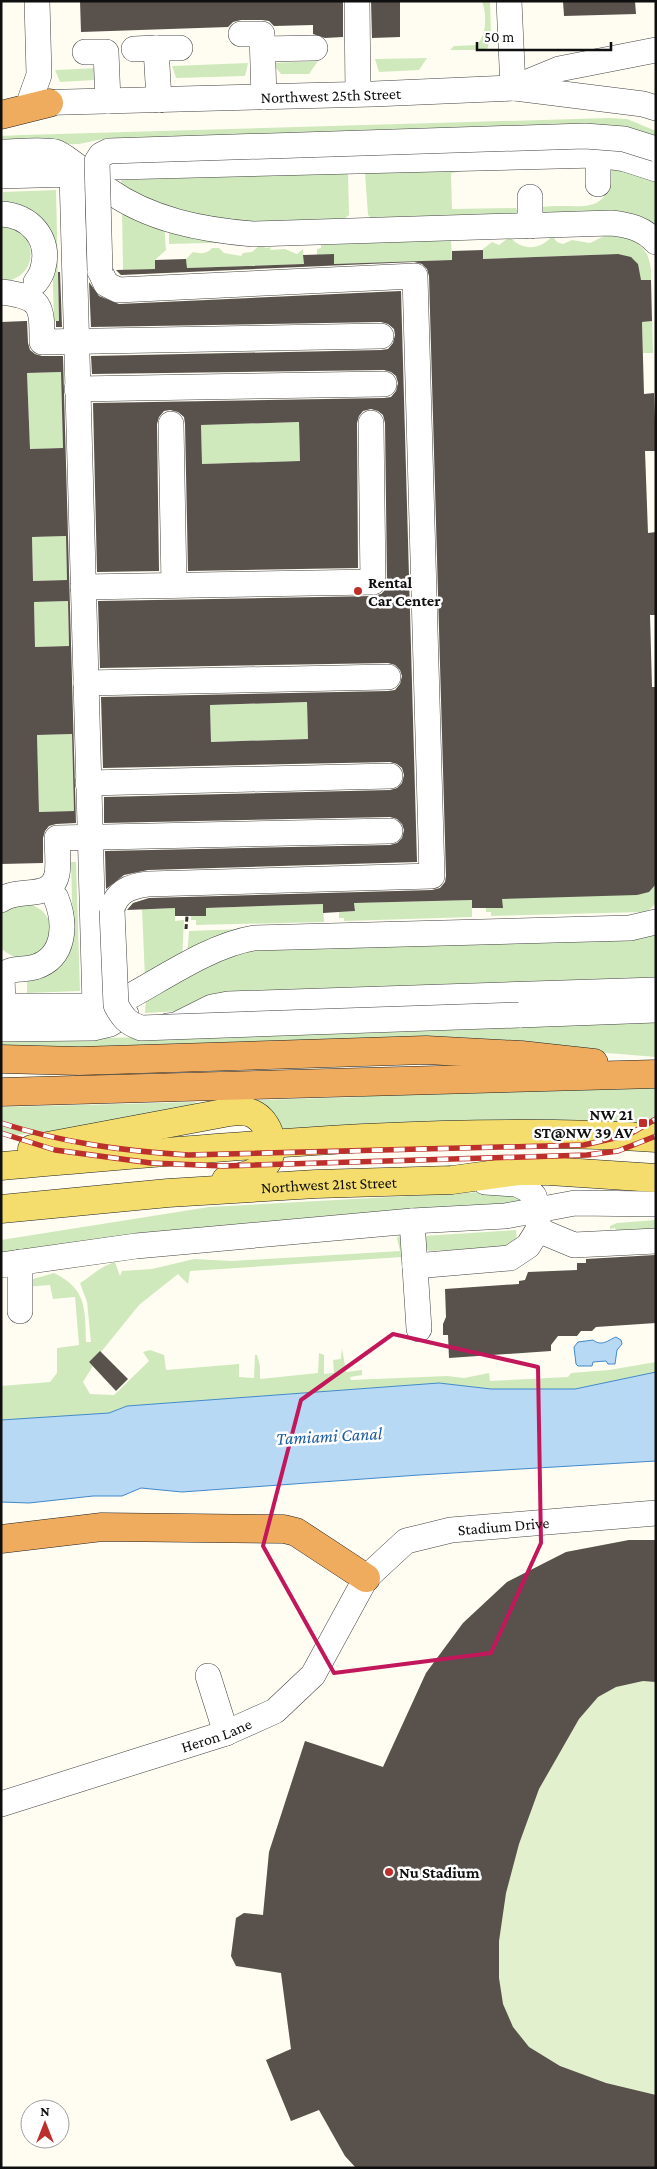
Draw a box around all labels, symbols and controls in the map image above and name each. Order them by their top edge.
scale bar [477,20,611,52]
text: 50 m [484,29,514,45]
street label: Northwest 25th Street [260,84,402,105]
place label: Rental Car Center [368,574,441,609]
marker: Rental Car Center [352,585,364,597]
place label: NW 21 ST@NW 39 AV [534,1106,633,1141]
marker: NW 21 ST@NW 39 AV [637,1117,649,1129]
street label: Northwest 21st Street [260,1173,398,1196]
water label: Tamiami Canal [275,1423,383,1449]
street label: Stadium Drive [457,1513,550,1538]
street label: Heron Lane [179,1714,254,1755]
place label: Nu Stadium [399,1864,480,1881]
marker: Nu Stadium [383,1866,395,1878]
north arrow [20,2099,70,2149]
text: N [40,2103,50,2119]

